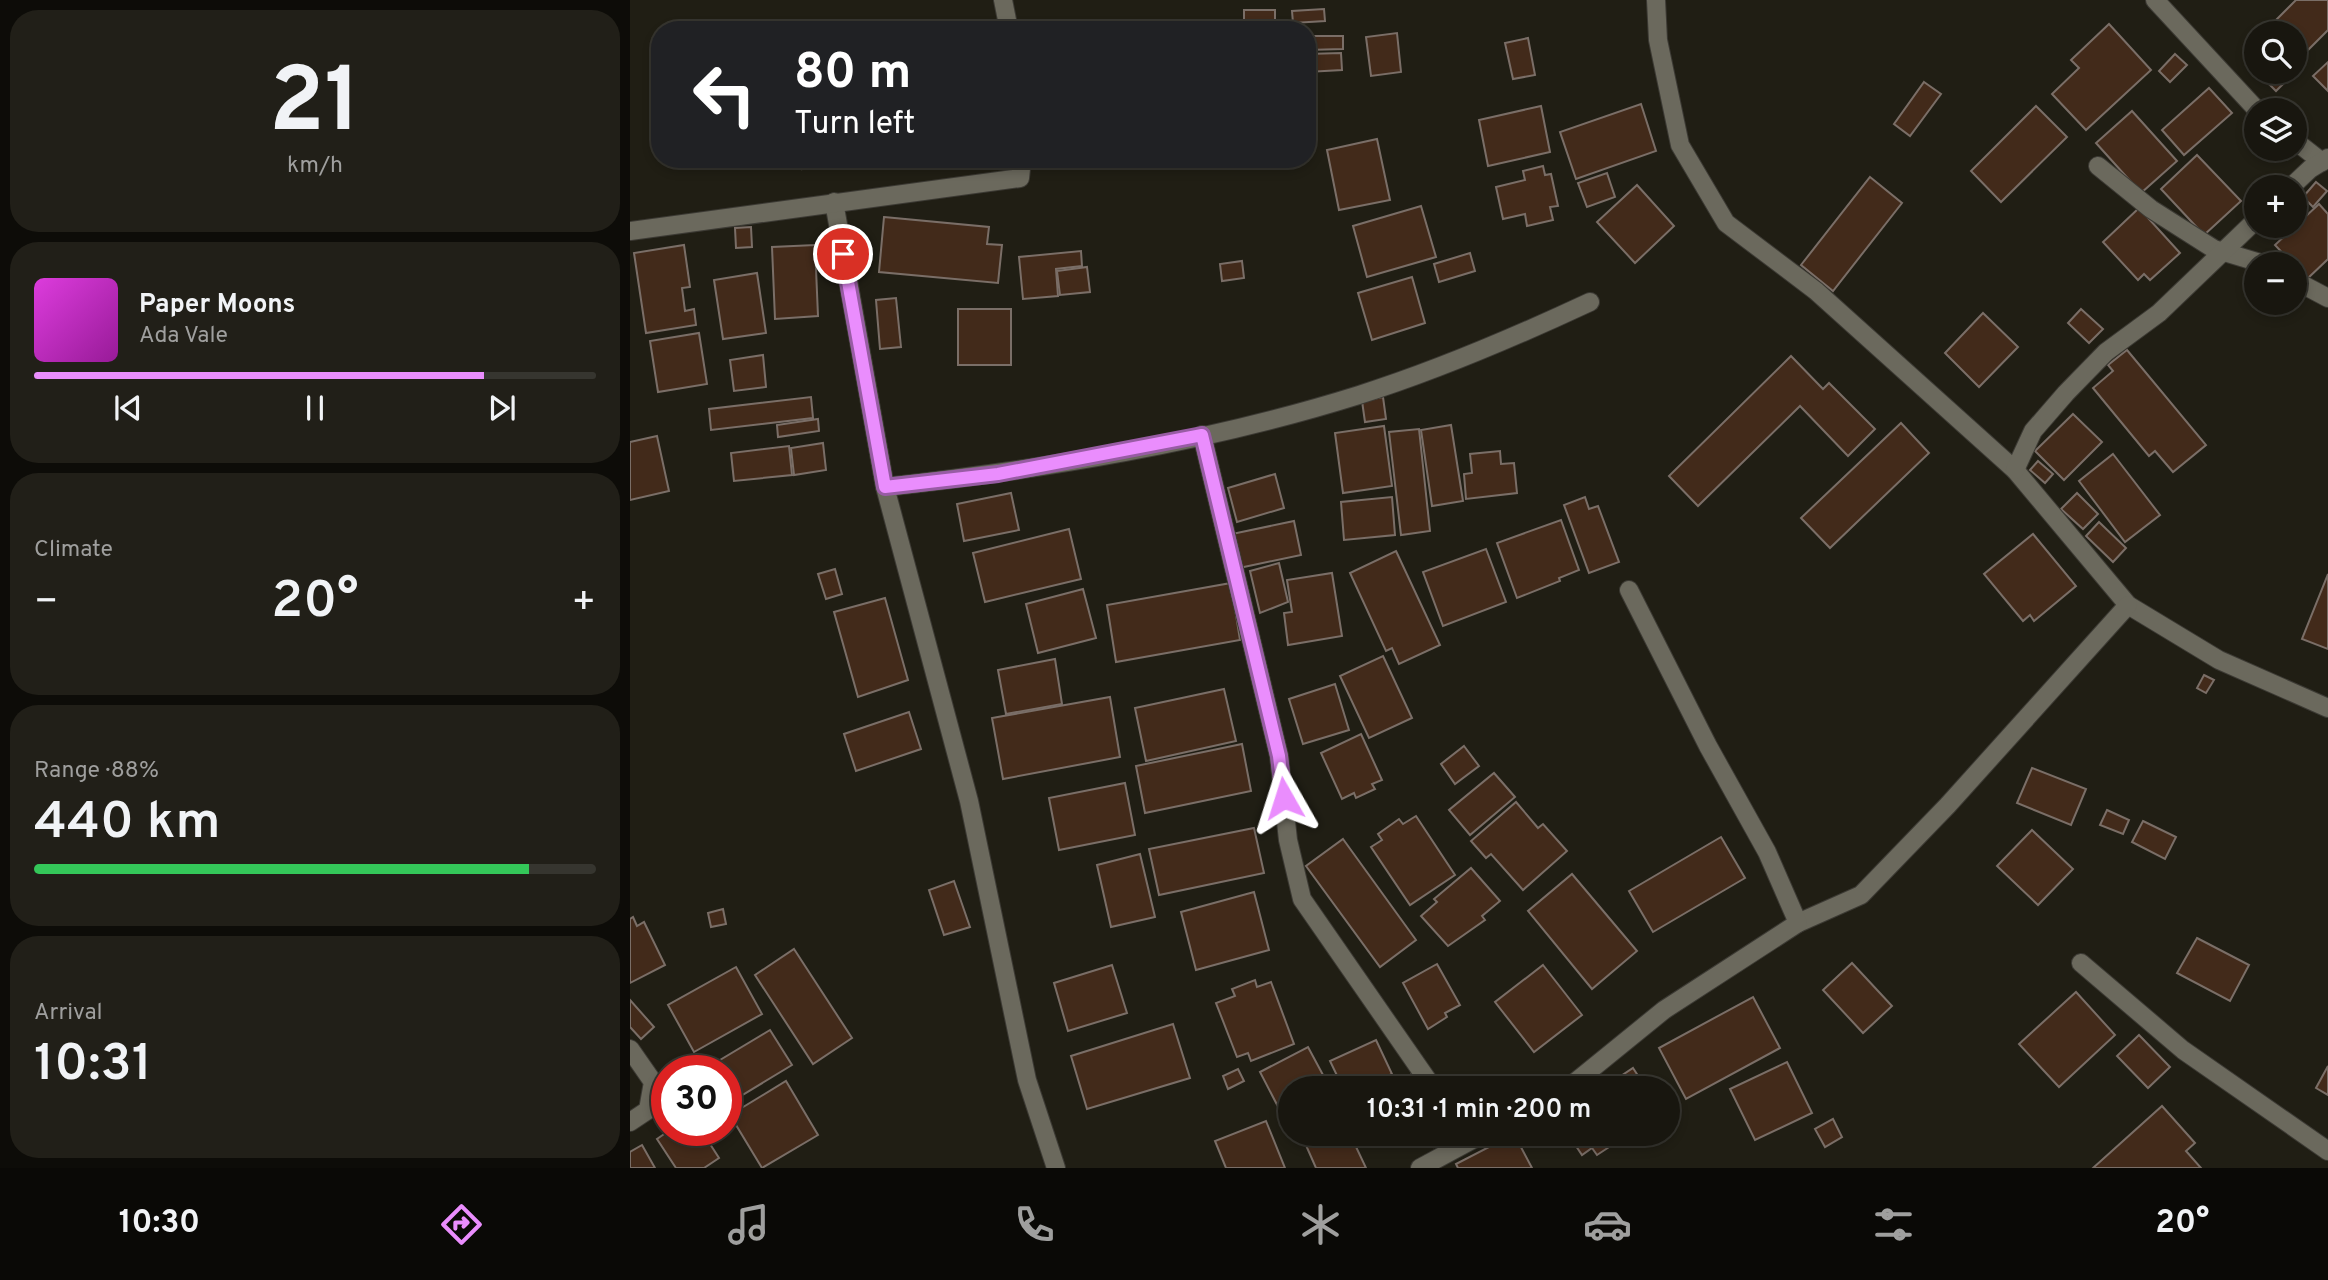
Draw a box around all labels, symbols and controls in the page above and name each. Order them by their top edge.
map controls [2244,21,2307,315]
button: search [2244,21,2307,84]
text: 80 m [794,44,911,106]
text: 21 [269,49,361,164]
icon: left [679,49,770,140]
button: layers [2244,98,2307,161]
text: Turn left [794,105,915,145]
text: km/h [287,152,343,181]
button: + [2244,175,2307,238]
pin [813,224,873,284]
icon: arrive [824,235,862,273]
button: − [2244,252,2307,315]
text: Paper Moons [139,289,295,322]
text: Ada Vale [139,322,228,351]
icon: previous [109,389,147,427]
icon: pause [296,389,334,427]
icon: next [483,389,521,427]
text: Climate [34,536,113,565]
text: 20° [271,570,359,636]
text: − [34,579,59,628]
text: + [571,579,596,628]
text: Range · 88% [34,757,159,786]
position arrow [1247,761,1321,835]
text: 440 km [34,791,221,857]
text: Arrival [34,999,103,1028]
text: 10:31 [34,1033,152,1099]
speed limit sign: 30 [651,1055,742,1146]
text: 10:31 · 1 min · 200 m [1367,1094,1591,1127]
icon: directions [437,1200,486,1249]
icon: music [724,1200,773,1249]
icon: phone [1010,1200,1059,1249]
icon: climate [1296,1200,1345,1249]
icon: car [1583,1200,1632,1249]
icon: filters [1869,1200,1918,1249]
text: 10:30 [119,1204,200,1244]
text: 20° [2155,1204,2209,1244]

